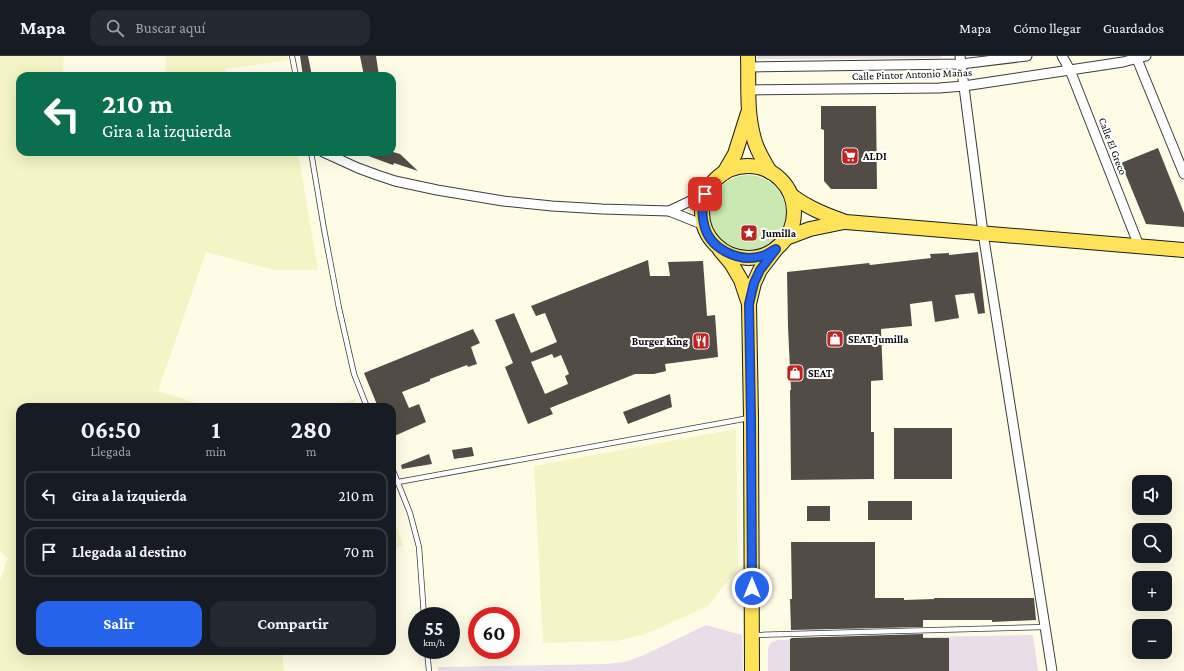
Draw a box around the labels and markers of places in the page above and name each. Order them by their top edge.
supermarket icon: ALDI [840,146,860,166]
place label: ALDI [862,150,887,162]
pin [688,177,722,211]
place icon: Jumilla [739,223,759,243]
place label: Jumilla [761,227,797,239]
shop icon: SEAT Jumilla [825,329,845,349]
restaurant icon: Burger King [691,331,711,351]
place label: SEAT Jumilla [848,333,909,345]
place label: Burger King [632,335,688,347]
shop icon: SEAT [785,363,805,383]
place label: SEAT [808,367,833,379]

